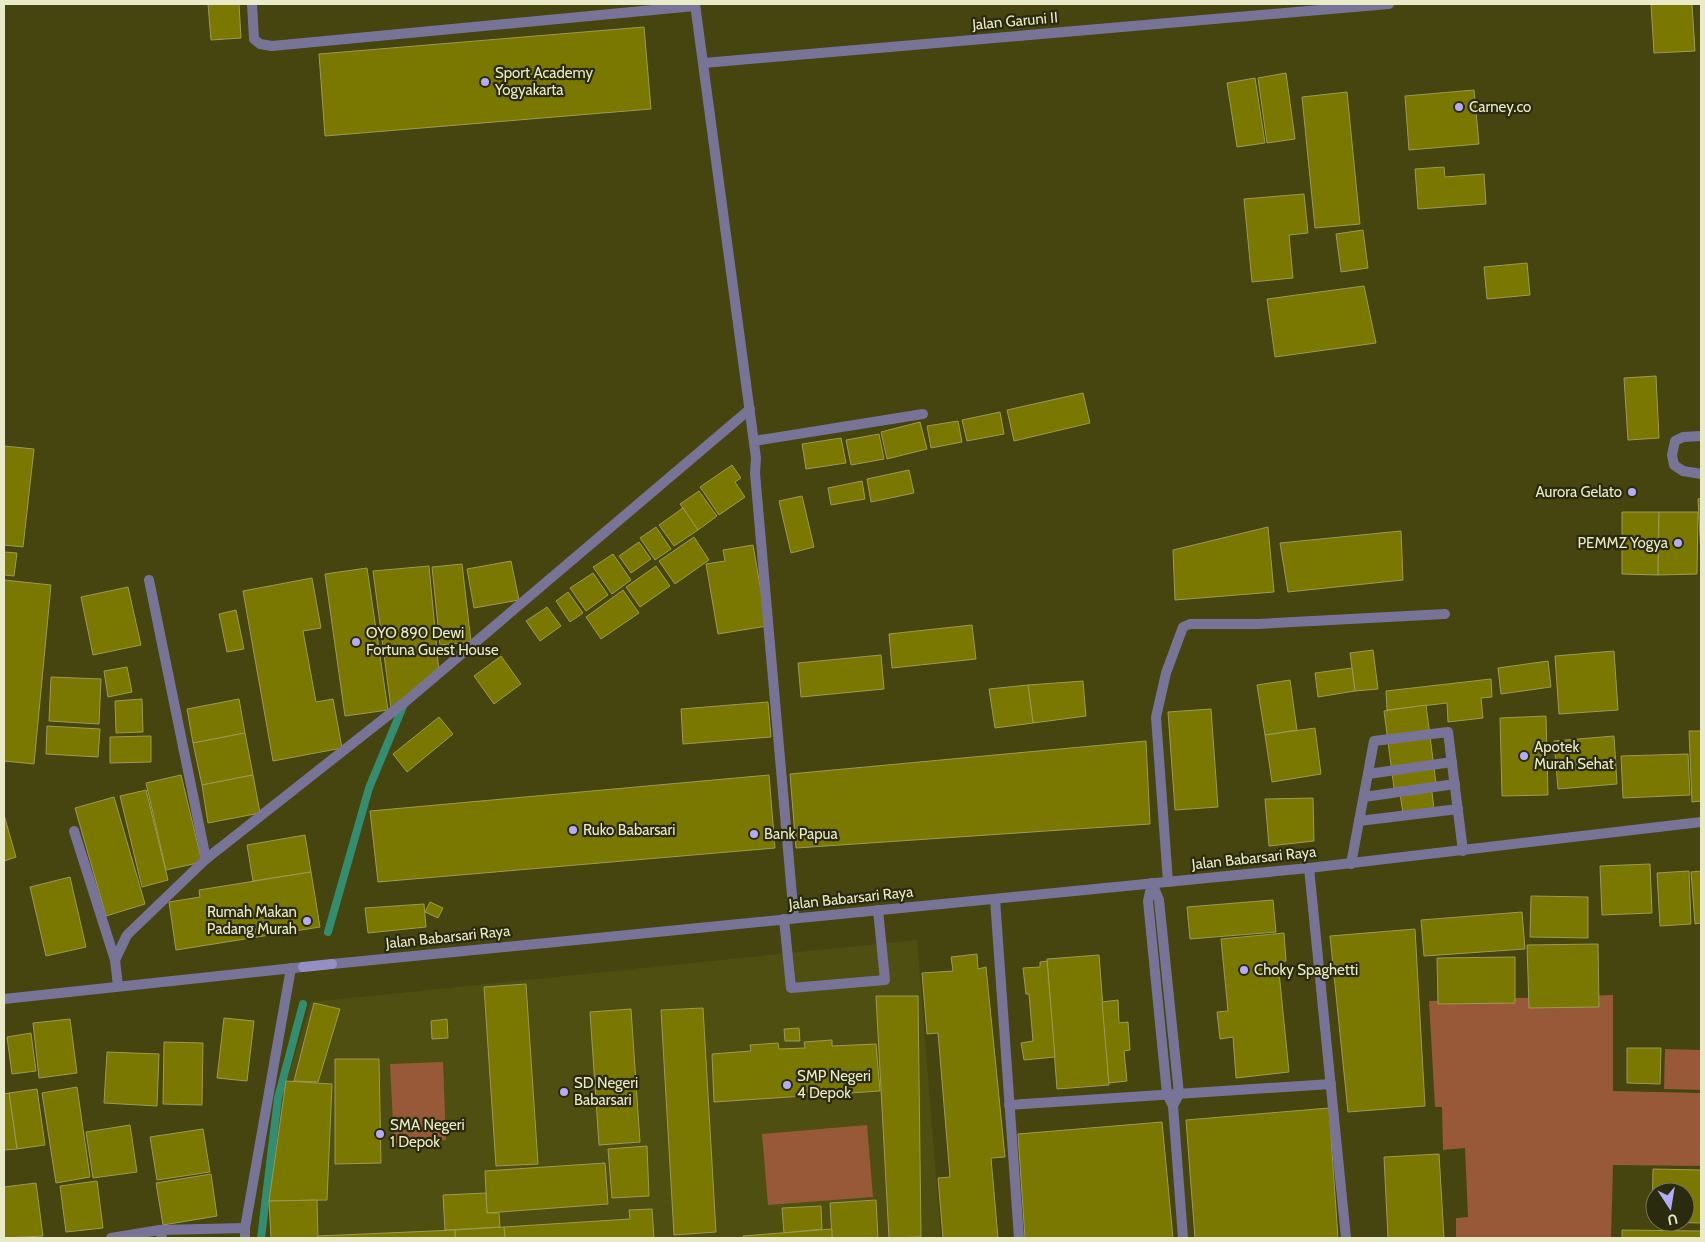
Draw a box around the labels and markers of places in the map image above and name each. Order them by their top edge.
place label: Sport Academy Yogyakarta [494,64,593,99]
marker: Sport Academy Yogyakarta [479,76,491,88]
place label: Carney.co [1469,98,1531,116]
marker: Carney.co [1453,101,1465,113]
place label: Aurora Gelato [1536,483,1622,501]
marker: Aurora Gelato [1626,486,1638,498]
place label: PEMMZ Yogya [1578,534,1669,552]
marker: PEMMZ Yogya [1672,537,1684,549]
place label: OYO 890 Dewi Fortuna Guest House [366,624,499,659]
marker: OYO 890 Dewi Fortuna Guest House [350,636,362,648]
place label: Apotek Murah Sehat [1534,738,1614,773]
marker: Apotek Murah Sehat [1518,750,1530,762]
place label: Ruko Babarsari [583,821,676,839]
marker: Ruko Babarsari [567,824,579,836]
place label: Bank Papua [764,825,838,843]
marker: Bank Papua [748,828,760,840]
place label: Rumah Makan Padang Murah [207,903,297,938]
marker: Rumah Makan Padang Murah [301,915,313,927]
place label: Choky Spaghetti [1254,961,1358,979]
marker: Choky Spaghetti [1238,964,1250,976]
place label: SMP Negeri 4 Depok [797,1067,871,1102]
place label: SD Negeri Babarsari [574,1074,638,1109]
marker: SMP Negeri 4 Depok [781,1079,793,1091]
marker: SD Negeri Babarsari [558,1086,570,1098]
place label: SMA Negeri 1 Depok [390,1116,465,1151]
marker: SMA Negeri 1 Depok [374,1128,386,1140]

